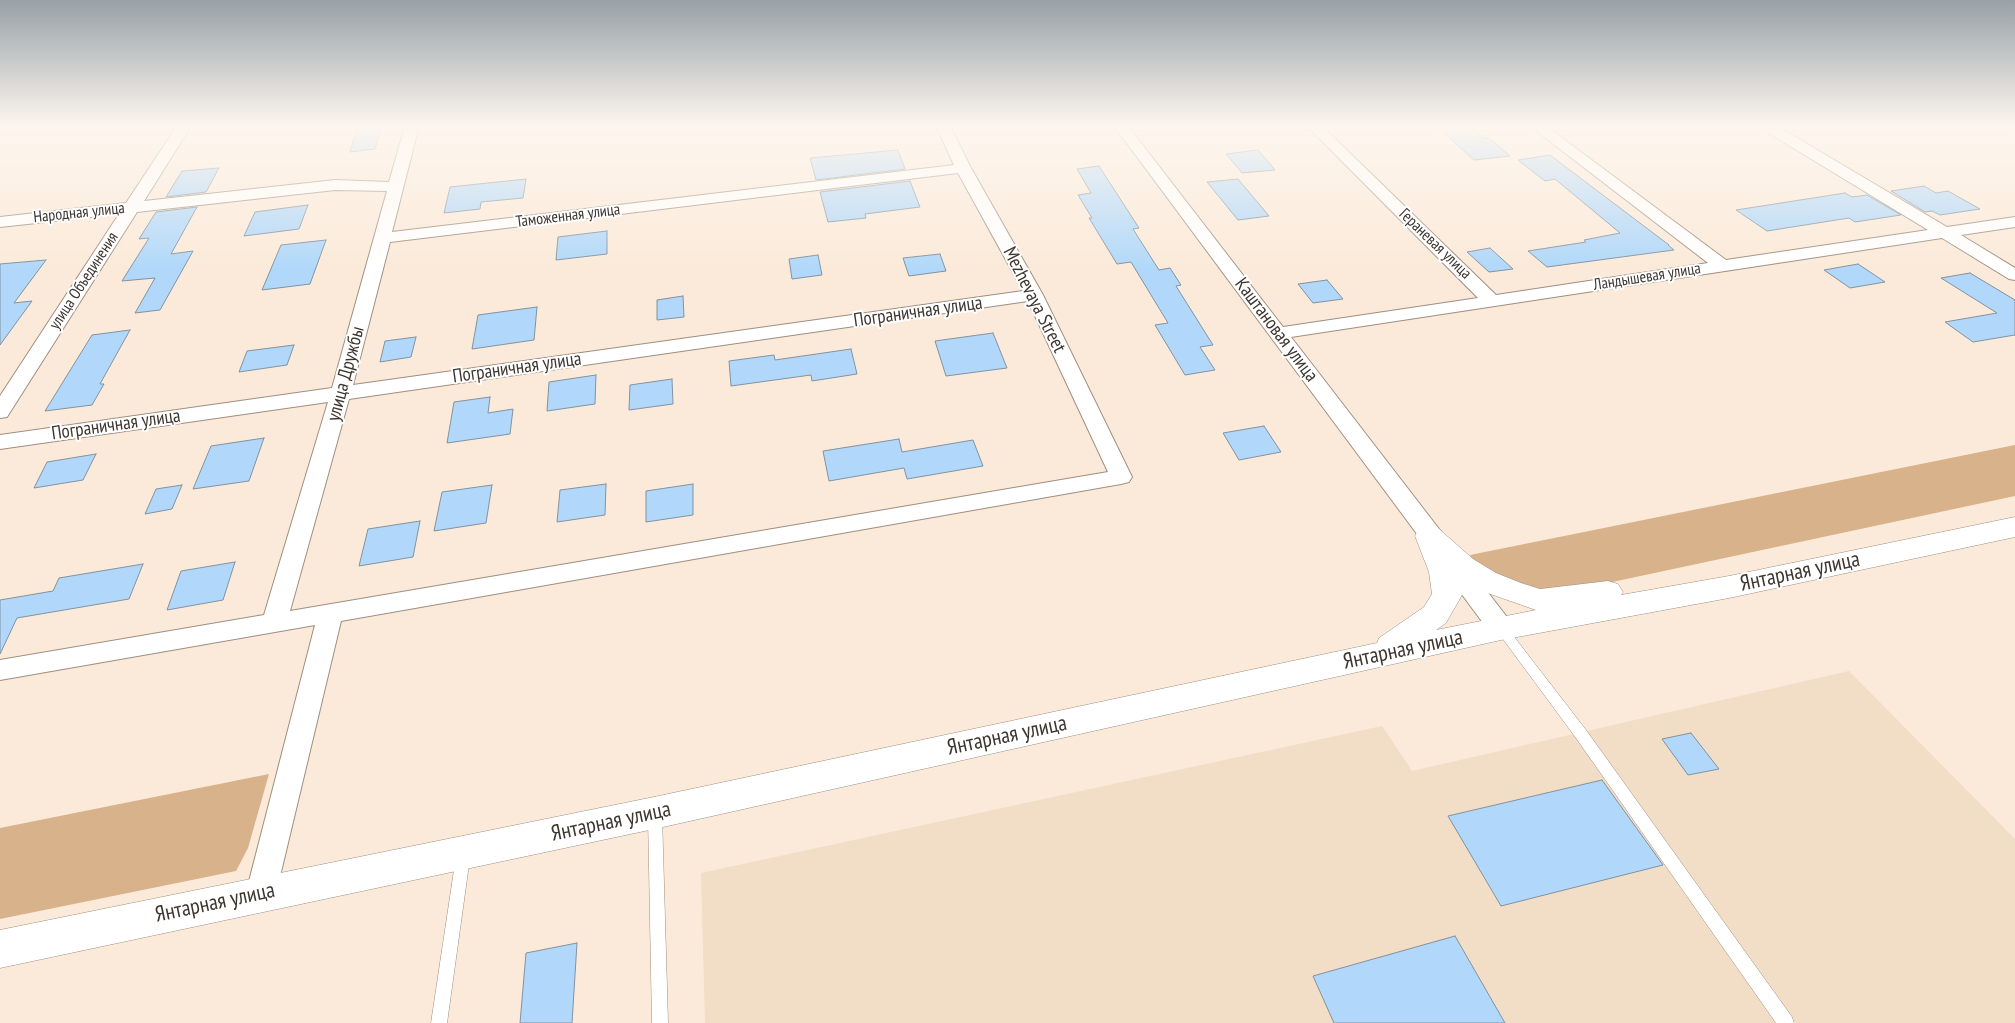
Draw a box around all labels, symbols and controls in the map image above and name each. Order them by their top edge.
street label: Народная улица [32,199,126,227]
street label: Таможенная улица [515,200,621,232]
street label: Гераневая улица [1395,205,1475,283]
street label: улица Объединения [45,229,123,333]
street label: Mezhevaya Street [998,243,1070,357]
street label: Ландышевая улица [1592,259,1702,295]
street label: Каштановая улица [1230,274,1322,386]
street label: Пограничная улица [852,292,984,332]
street label: улица Дружбы [322,324,370,424]
street label: Пограничная улица [451,348,583,388]
street label: Пограничная улица [50,405,182,445]
street label: Янтарная улица [1738,546,1862,598]
street label: Янтарная улица [1341,624,1465,676]
street label: Янтарная улица [945,710,1069,762]
street label: Янтарная улица [549,796,673,848]
street label: Янтарная улица [153,877,277,929]

